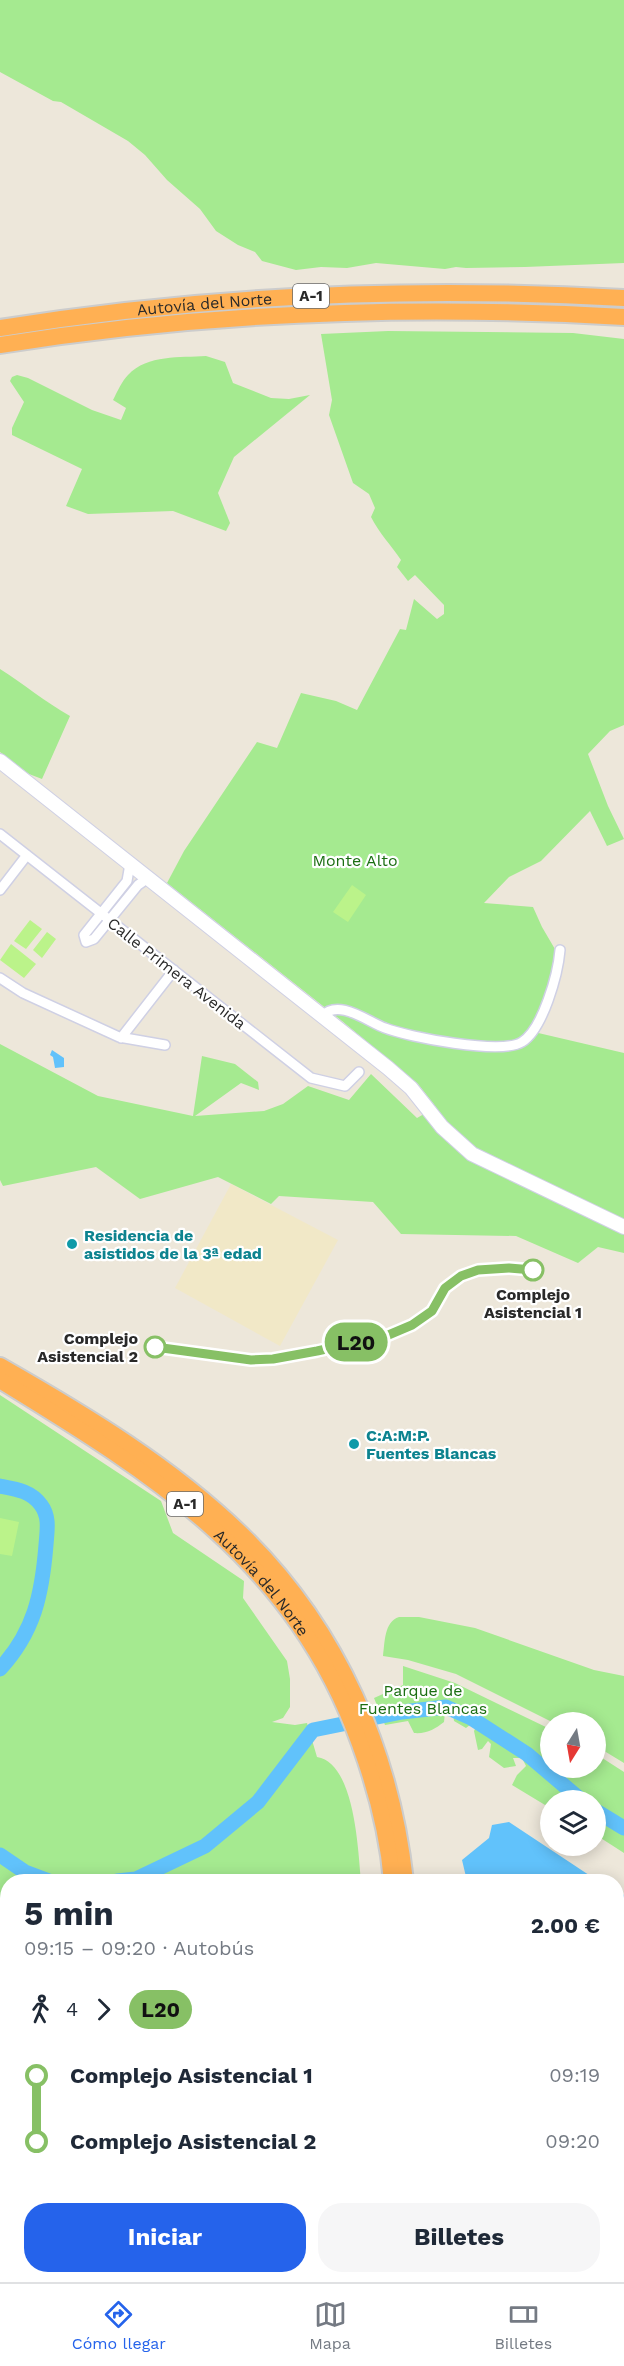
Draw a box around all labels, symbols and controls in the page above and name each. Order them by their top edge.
road number: A-1 [293,284,329,308]
street label: Autovía del Norte [136,289,273,320]
park label: Monte Alto [312,851,398,870]
street label: Calle Primera Avenida [104,914,250,1033]
place label: Residencia de asistidos de la 3ª edad [84,1226,262,1263]
marker: Residencia de asistidos de la 3ª edad [65,1237,79,1251]
marker: Complejo Asistencial 1 [522,1259,544,1281]
place label: Complejo Asistencial 1 [484,1285,582,1322]
line badge: L20 [322,1322,391,1362]
place label: Complejo Asistencial 2 [37,1329,138,1366]
text: L20 [337,1330,375,1355]
marker: Complejo Asistencial 2 [144,1336,166,1358]
place label: C:A:M:P. Fuentes Blancas [366,1426,497,1463]
marker: C:A:M:P. Fuentes Blancas [347,1437,361,1451]
road number: A-1 [167,1492,203,1516]
street label: Autovía del Norte [210,1525,313,1640]
park label: Parque de Fuentes Blancas [359,1681,487,1718]
north arrow [540,1712,606,1778]
map controls [540,1712,606,1856]
button: layers [540,1790,606,1856]
text: 5 min [24,1894,114,1933]
text: 2.00 € [531,1913,600,1938]
text: 09:15 – 09:20 · Autobús [24,1936,254,1960]
icon: walk [24,1993,57,2026]
icon: forward [87,1993,120,2026]
text: 4 [66,1997,78,2021]
text: L20 [141,1997,180,2022]
text: Complejo Asistencial 1 [70,2063,313,2088]
text: 09:19 [549,2063,600,2087]
text: Complejo Asistencial 2 [70,2129,316,2154]
text: 09:20 [545,2129,600,2153]
button: Iniciar [24,2203,306,2272]
button: Billetes [318,2203,600,2272]
tab: Cómo llegar [72,2298,166,2353]
tab: Mapa [309,2298,351,2353]
tab: Billetes [494,2298,552,2353]

